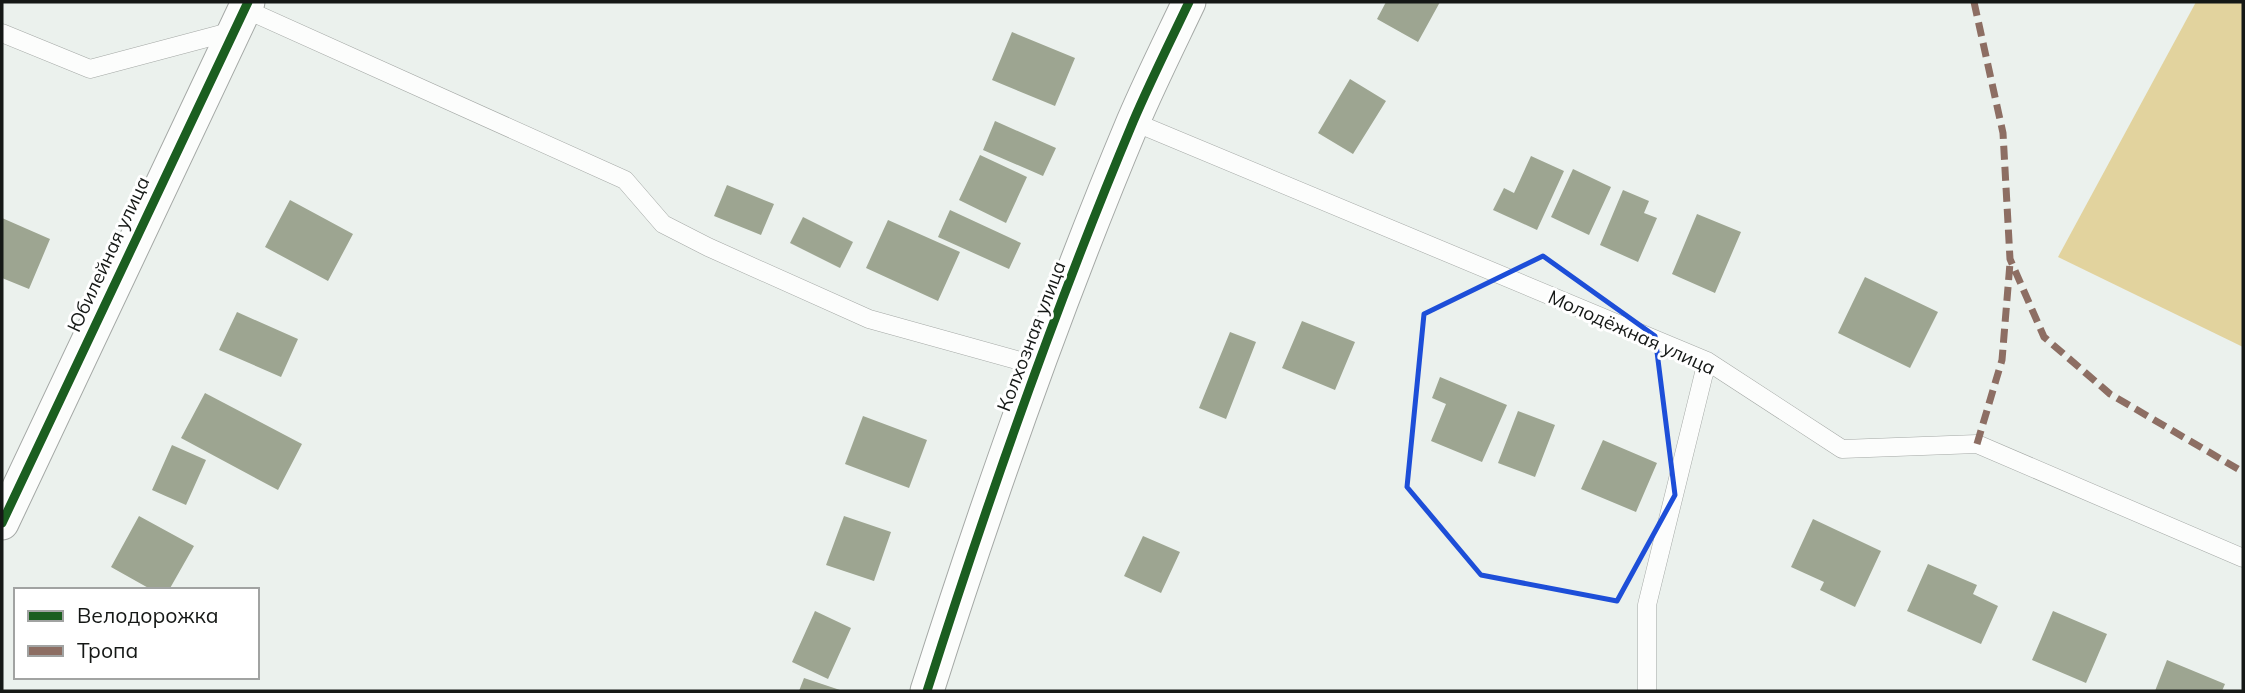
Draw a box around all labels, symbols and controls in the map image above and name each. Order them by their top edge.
street label: Юбилейная улица [61,172,155,336]
street label: Колхозная улица [991,258,1071,414]
street label: Молодёжная улица [1545,284,1719,380]
legend [14,588,259,679]
text: Велодорожка [77,602,219,628]
text: Тропа [77,637,138,663]

